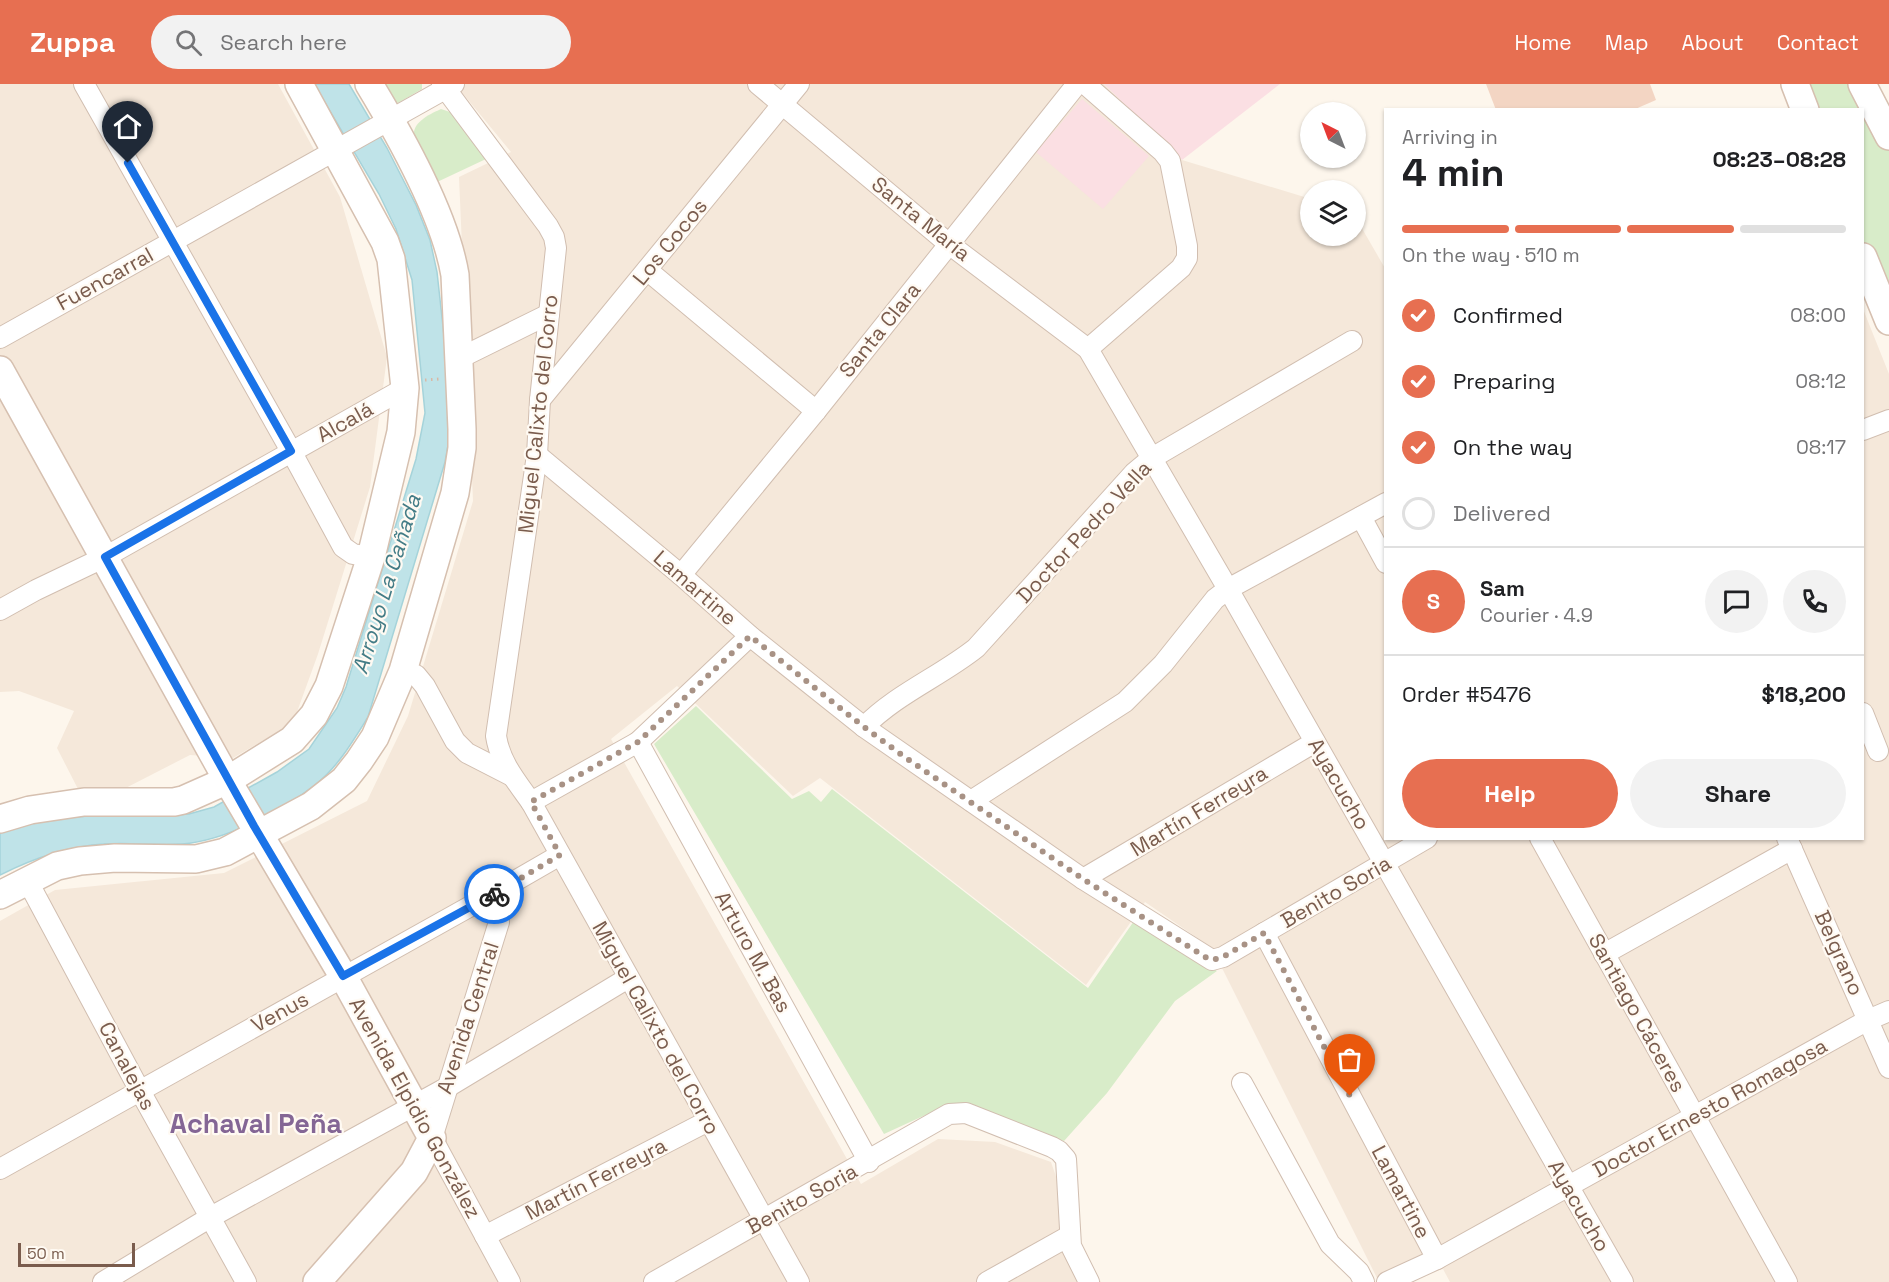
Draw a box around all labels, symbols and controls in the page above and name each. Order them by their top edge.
search box [151,15,571,69]
text: Zuppa [30,24,115,60]
icon: search [172,26,205,59]
text: Search here [220,28,347,56]
text: Home [1514,29,1572,56]
text: Map [1605,29,1649,56]
text: About [1682,29,1744,56]
text: Contact [1777,29,1859,56]
pin [102,101,153,163]
north arrow [1300,102,1366,168]
map controls [1300,102,1366,246]
icon: home [111,110,144,143]
text: Arriving in [1402,124,1498,150]
text: 08:23–08:28 [1712,145,1846,173]
text: 4 min [1402,148,1504,197]
street label: Santa María [866,170,976,267]
button: layers [1300,180,1366,246]
street label: Los Cocos [626,193,713,291]
street label: Fuencarral [51,241,158,316]
text: On the way · 510 m [1402,242,1580,268]
street label: Santa Clara [833,277,926,383]
street label: Miguel Calixto del Corro [512,293,563,535]
icon: check [1402,299,1435,332]
text: Confirmed [1453,301,1563,329]
text: 08:00 [1790,302,1846,328]
icon: check [1402,365,1435,398]
text: Preparing [1453,367,1555,395]
text: 08:12 [1795,368,1846,394]
street label: Alcalá [312,395,378,448]
icon: check [1402,431,1435,464]
text: On the way [1453,433,1572,461]
text: 08:17 [1796,434,1846,460]
street label: Doctor Pedro Vella [1011,455,1157,609]
water label: Arroyo La Cañada [345,491,427,677]
text: Delivered [1453,499,1551,527]
street label: Lamartine [648,544,743,631]
button: chat [1705,570,1768,633]
button: phone [1783,570,1846,633]
text: Sam [1480,574,1525,602]
text: S [1427,587,1440,615]
text: Courier · 4.9 [1480,602,1593,628]
text: Order #5476 [1402,680,1532,708]
text: $18,200 [1761,680,1846,708]
street label: Ayacucho [1302,733,1377,835]
street label: Martín Ferreyra [1125,759,1272,862]
button: Help [1402,759,1618,828]
button: Share [1630,759,1846,828]
street label: Benito Soria [1276,849,1396,934]
courier [464,864,524,924]
icon: bike [478,878,511,911]
street label: Arturo M. Bas [709,886,798,1017]
street label: Belgrano [1809,906,1870,1000]
street label: Miguel Calixto del Corro [586,916,726,1139]
street label: Santiago Cáceres [1583,929,1692,1097]
street label: Avenida Central [430,938,505,1097]
street label: Venus [246,985,313,1038]
street label: Avenida Elpidio González [343,992,488,1223]
street label: Canalejas [93,1017,162,1115]
street label: Doctor Ernesto Romagosa [1588,1032,1832,1183]
pin [1324,1034,1375,1096]
icon: bag [1333,1043,1366,1076]
district label: Achaval Peña [170,1106,343,1141]
street label: Martín Ferreyra [520,1131,671,1226]
street label: Lamartine [1366,1141,1437,1243]
street label: Ayacucho [1542,1155,1617,1257]
street label: Benito Soria [741,1157,862,1240]
scale bar [18,1240,135,1268]
text: 50 m [27,1243,65,1264]

